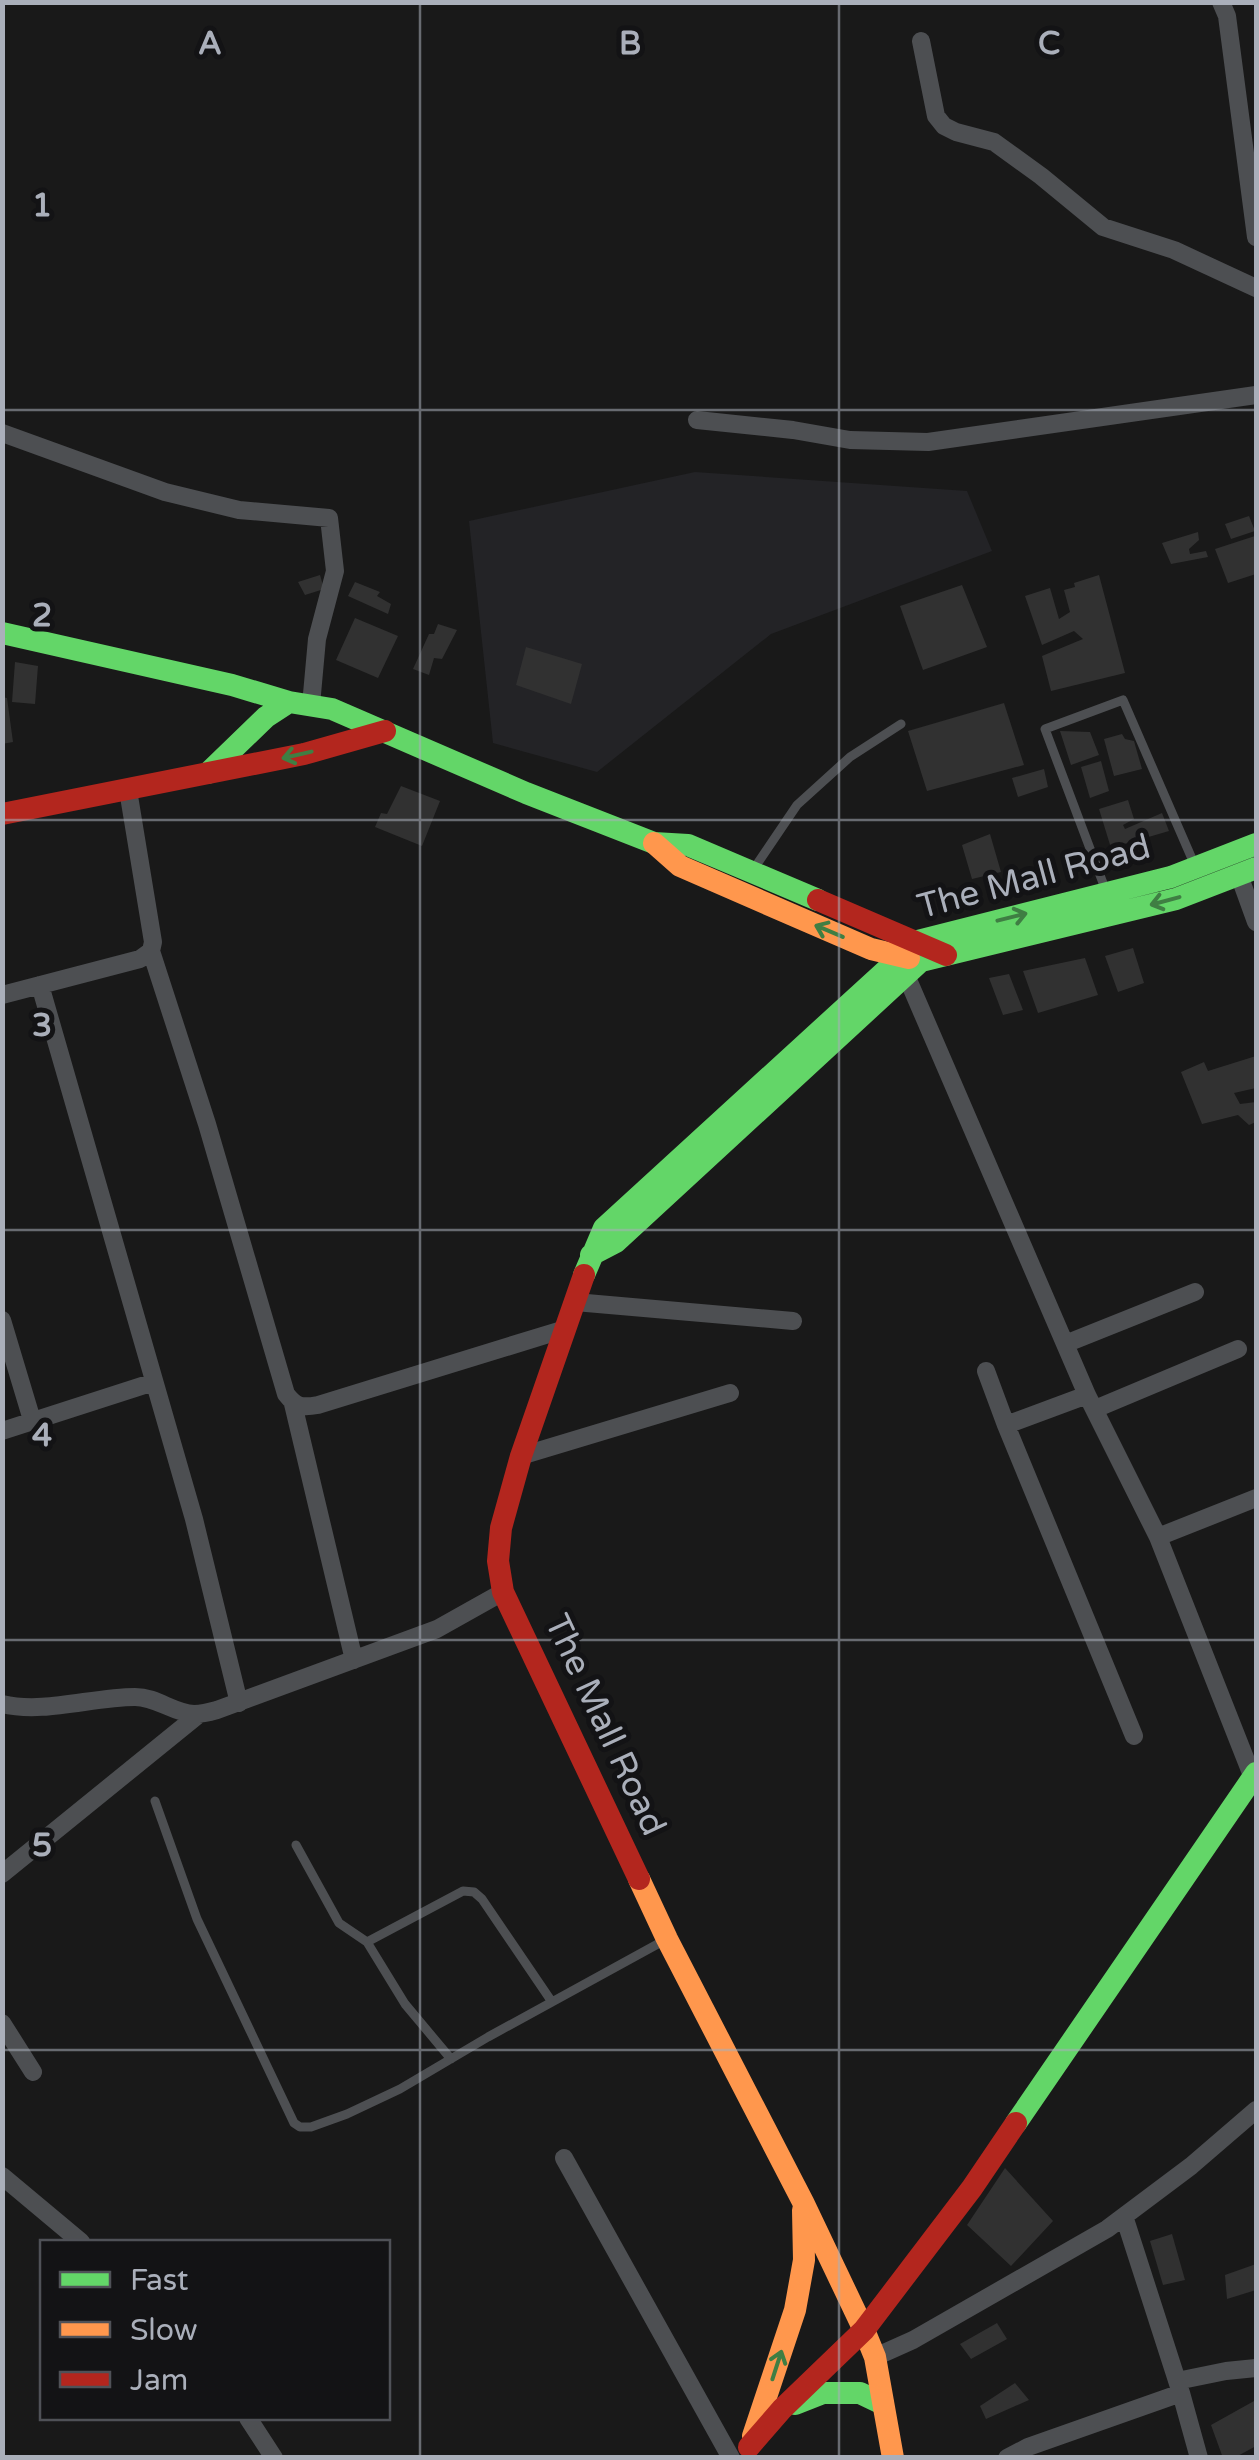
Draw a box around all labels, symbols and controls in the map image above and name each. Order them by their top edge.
text: A [198,25,222,63]
text: B [619,25,641,63]
text: C [1038,25,1060,63]
text: 1 [32,187,52,225]
text: 2 [32,597,52,635]
one-way arrow [282,747,314,765]
street label: The Mall Road [913,826,1155,928]
one-way arrow [1150,892,1181,911]
one-way arrow [996,907,1027,926]
one-way arrow [814,921,845,939]
text: 3 [32,1007,52,1045]
text: 4 [32,1417,52,1455]
street label: The Mall Road [535,1608,675,1842]
text: 5 [32,1827,52,1865]
legend [40,2240,390,2420]
text: Fast [130,2262,189,2299]
text: Slow [130,2312,198,2349]
one-way arrow [769,2350,787,2381]
text: Jam [130,2362,188,2399]

